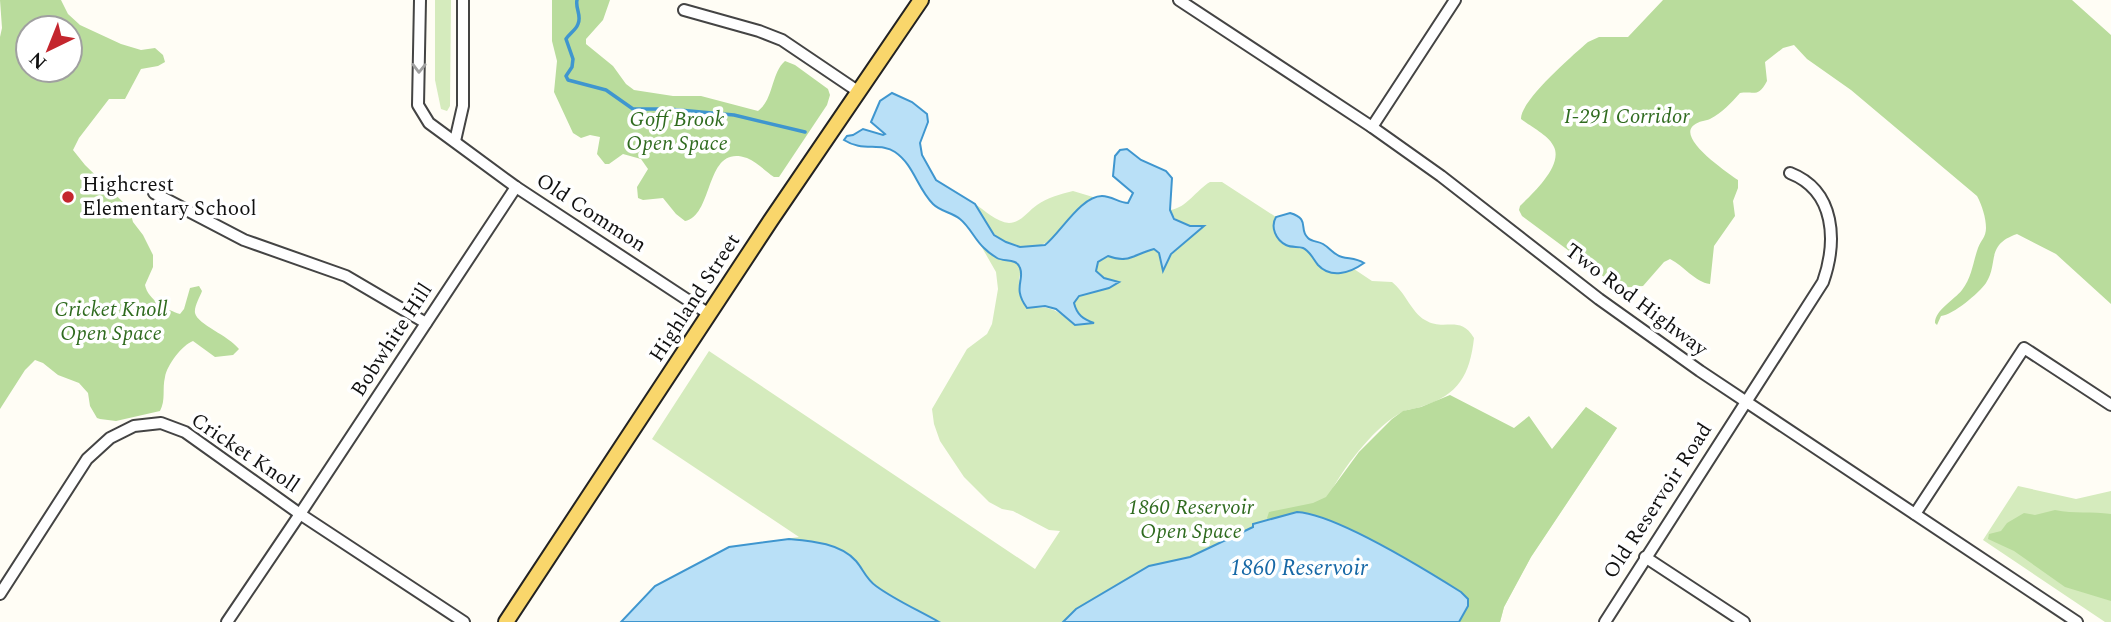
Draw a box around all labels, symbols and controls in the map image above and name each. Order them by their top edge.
north arrow [14,14,84,84]
text: N [23,44,54,76]
one-way arrow [411,63,426,74]
park label: I-291 Corridor [1564,101,1690,133]
park label: Goff Brook Open Space [626,104,728,160]
street label: Old Common [529,165,653,261]
place label: Highcrest Elementary School [82,169,257,225]
marker: Highcrest Elementary School [60,189,76,205]
street label: Highland Street [641,227,749,369]
street label: Two Rod Highway [1558,236,1715,365]
street label: Bobwhite Hill [343,277,441,403]
park label: Cricket Knoll Open Space [54,294,168,350]
street label: Cricket Knoll [184,405,306,501]
street label: Old Reservoir Road [1595,417,1721,585]
park label: 1860 Reservoir Open Space [1128,492,1255,548]
water label: 1860 Reservoir [1230,551,1369,586]

